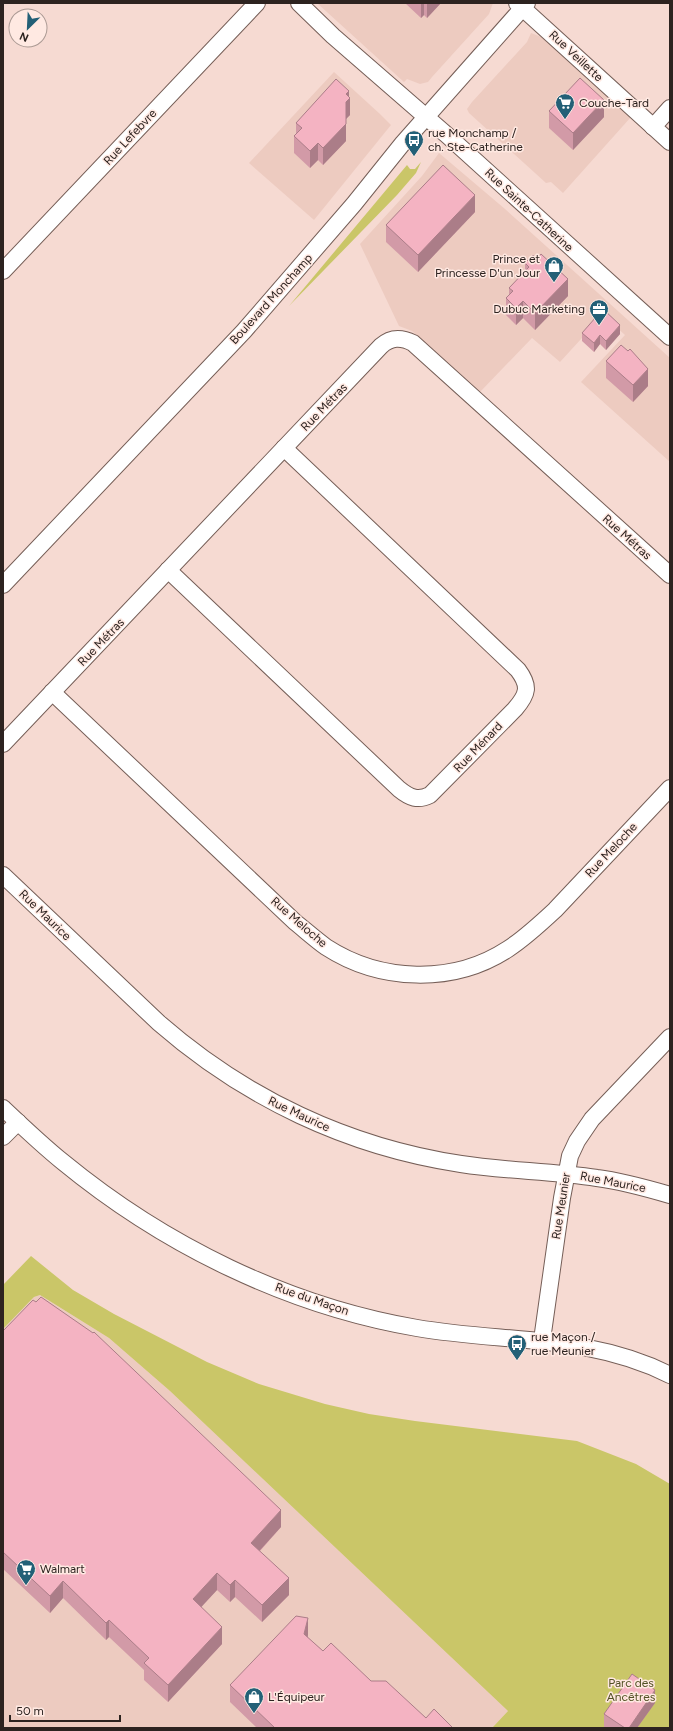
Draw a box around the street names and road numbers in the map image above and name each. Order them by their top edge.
street label: Rue Veillette [546,28,606,85]
street label: Rue Lefebvre [101,106,160,168]
street label: Rue Sainte-Catherine [482,166,576,255]
street label: Boulevard Monchamp [227,251,315,347]
street label: Rue Métras [298,380,350,434]
street label: Rue Métras [600,511,655,563]
street label: Rue Métras [75,615,127,669]
street label: Rue Ménard [451,719,505,775]
street label: Rue Meloche [582,819,640,880]
street label: Rue Maurice [16,887,74,943]
street label: Rue Meloche [268,894,330,950]
street label: Rue Maurice [266,1094,333,1135]
street label: Rue Maurice [579,1169,647,1195]
street label: Rue Meunier [549,1172,573,1240]
street label: Rue du Maçon [273,1280,351,1318]

